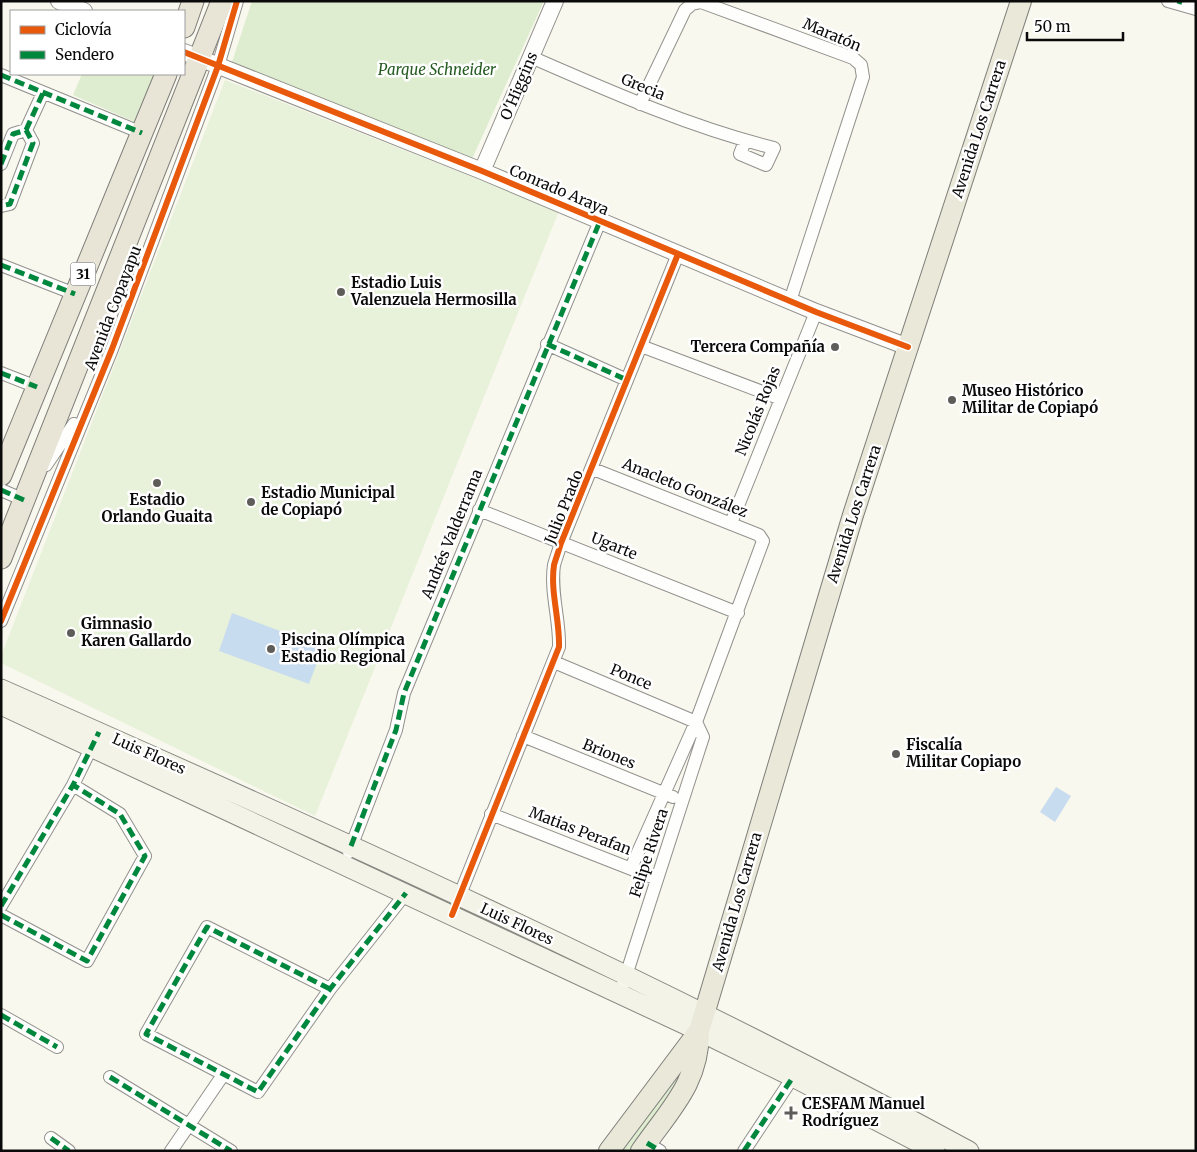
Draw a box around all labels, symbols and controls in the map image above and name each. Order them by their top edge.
legend [10,10,185,75]
scale bar [1027,10,1123,42]
street label: Maratón [800,14,864,55]
text: 50 m [1034,17,1071,36]
text: Ciclovía [55,20,112,39]
text: Sendero [55,45,114,64]
street label: O'Higgins [496,49,541,123]
street label: Avenida Los Carrera [947,57,1010,201]
park label: Parque Schneider [378,60,497,79]
street label: Grecia [619,69,668,104]
street label: Conrado Araya [507,160,612,219]
street label: Avenida Copayapu [80,243,145,374]
road number: 31 [70,262,96,286]
place label: Estadio Luis Valenzuela Hermosilla [350,273,517,309]
marker: Estadio Luis Valenzuela Hermosilla [335,286,347,298]
place label: Tercera Compañía [691,337,826,356]
marker: Tercera Compañía [829,341,841,353]
street label: Nicolás Rojas [731,363,784,458]
place label: Museo Histórico Militar de Copiapó [962,381,1098,417]
marker: Museo Histórico Militar de Copiapó [946,394,958,406]
street label: Avenida Los Carrera [822,442,885,586]
street label: Anacleto González [619,453,751,521]
street label: Andrés Valderrama [416,466,486,602]
street label: Julio Prado [540,467,587,548]
marker: Estadio Orlando Guaita [151,477,163,489]
place label: Estadio Municipal de Copiapó [261,483,395,519]
place label: Estadio Orlando Guaita [101,490,213,526]
marker: Estadio Municipal de Copiapó [245,496,257,508]
street label: Ugarte [588,528,640,563]
place label: Gimnasio Karen Gallardo [81,614,191,650]
marker: Gimnasio Karen Gallardo [65,627,77,639]
place label: Piscina Olímpica Estadio Regional [281,630,406,666]
marker: Piscina Olímpica Estadio Regional [265,643,277,655]
street label: Ponce [608,659,655,694]
street label: Luis Flores [110,729,189,778]
street label: Briones [580,734,638,773]
place label: Fiscalía Militar Copiapo [906,735,1021,771]
marker: Fiscalía Militar Copiapo [890,748,902,760]
street label: Matias Perafan [526,802,634,859]
street label: Felipe Rivera [625,806,672,900]
street label: Avenida Los Carrera [707,830,766,975]
street label: Luis Flores [478,898,557,949]
place label: CESFAM Manuel Rodríguez [802,1094,925,1130]
marker: CESFAM Manuel Rodríguez [784,1106,798,1120]

